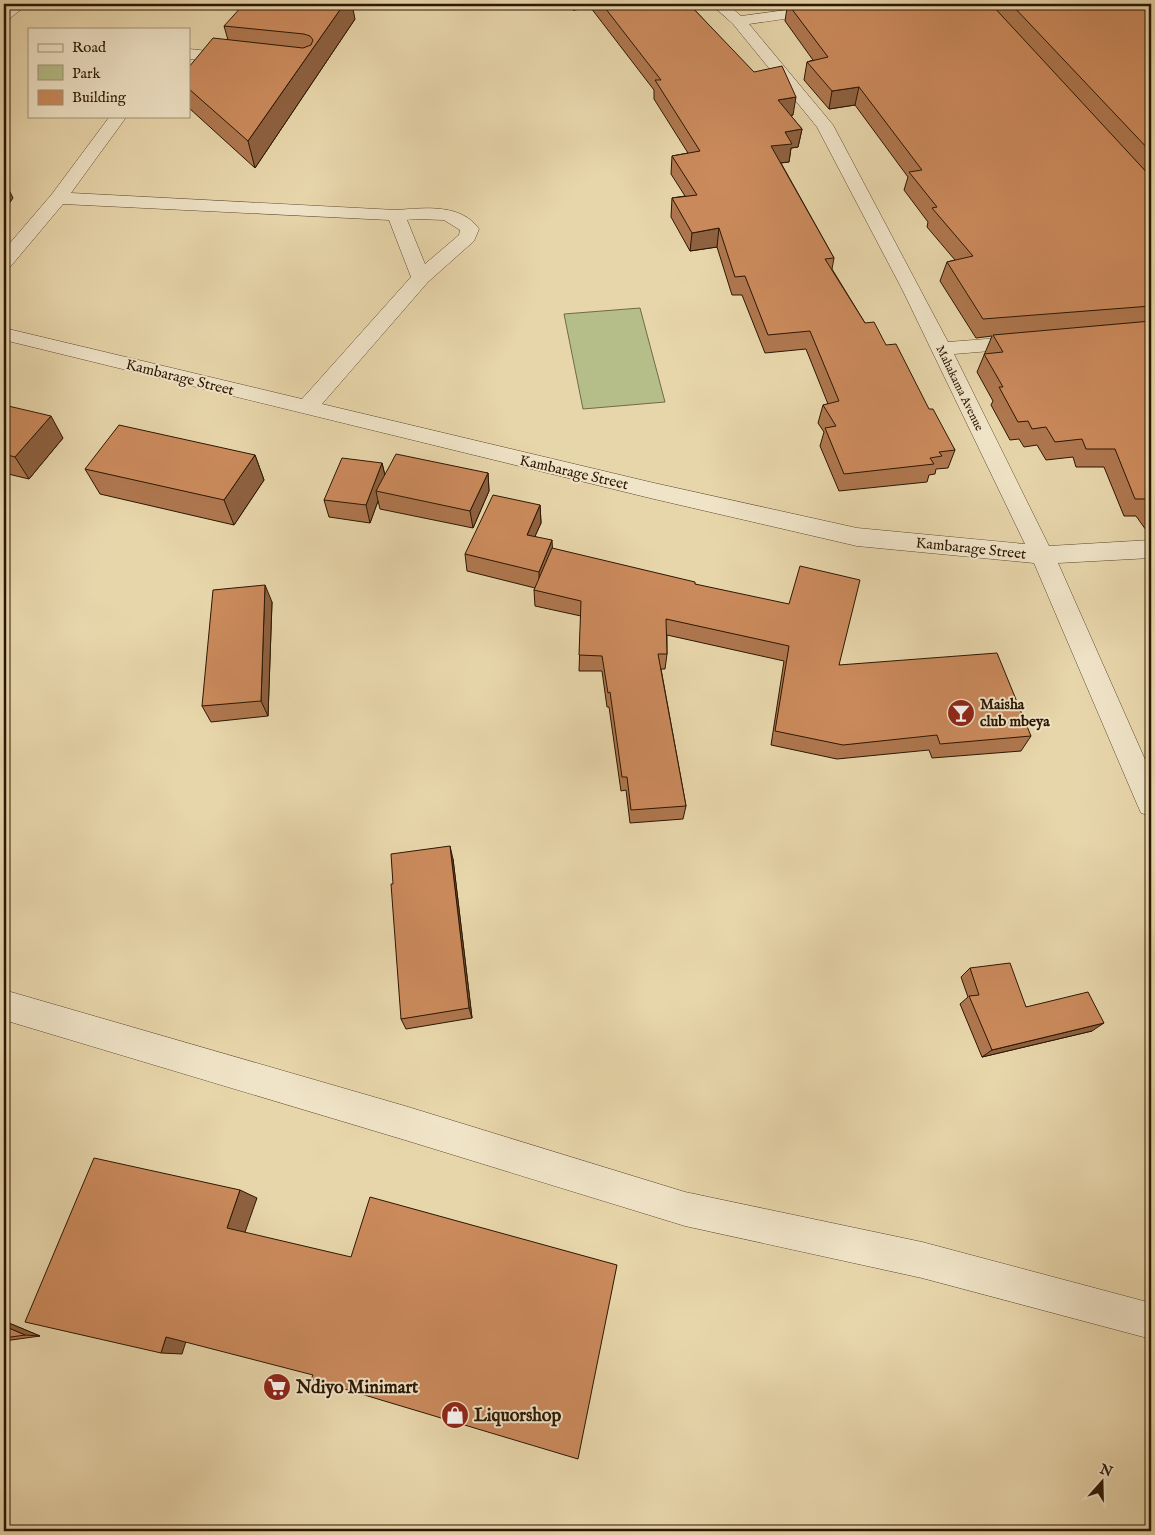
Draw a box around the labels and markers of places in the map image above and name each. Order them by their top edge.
place label: Maisha club mbeya [980,695,1050,731]
bar icon: Maisha club mbeya [946,698,976,728]
supermarket icon: Ndiyo Minimart [262,1372,292,1402]
place label: Ndiyo Minimart [295,1377,419,1400]
shop icon: Liquorshop [440,1400,470,1430]
place label: Liquorshop [474,1405,562,1428]

